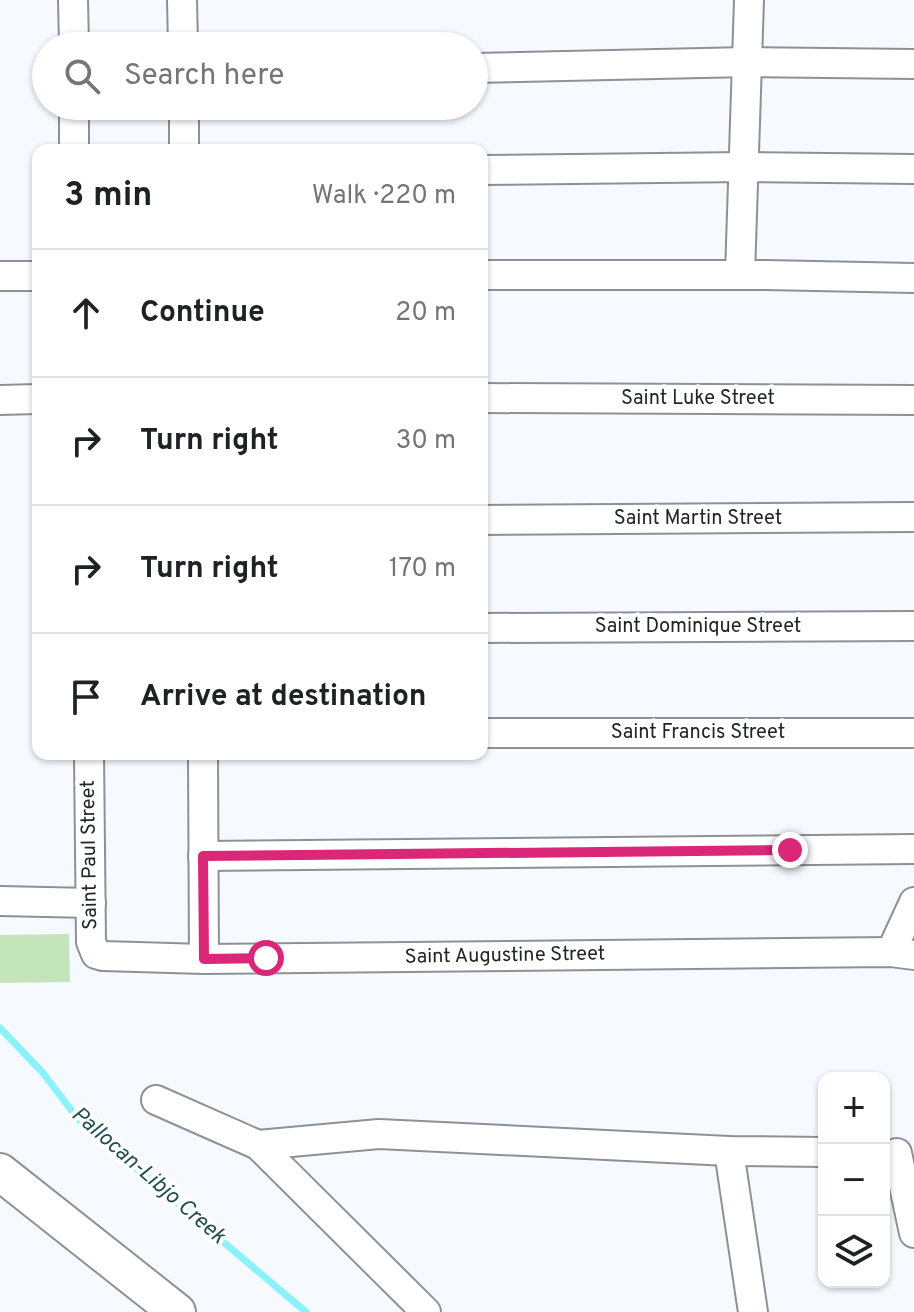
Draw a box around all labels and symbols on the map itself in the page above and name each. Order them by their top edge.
street label: Saint Luke Street [621,386,775,412]
street label: Saint Martin Street [614,506,782,532]
street label: Saint Dominique Street [595,614,801,640]
street label: Saint Francis Street [611,720,785,746]
street label: Saint Paul Street [76,780,104,930]
route end [772,832,808,868]
route start [248,940,284,976]
street label: Saint Augustine Street [404,941,606,971]
water label: Pallocan-Libjo Creek [65,1102,231,1251]

